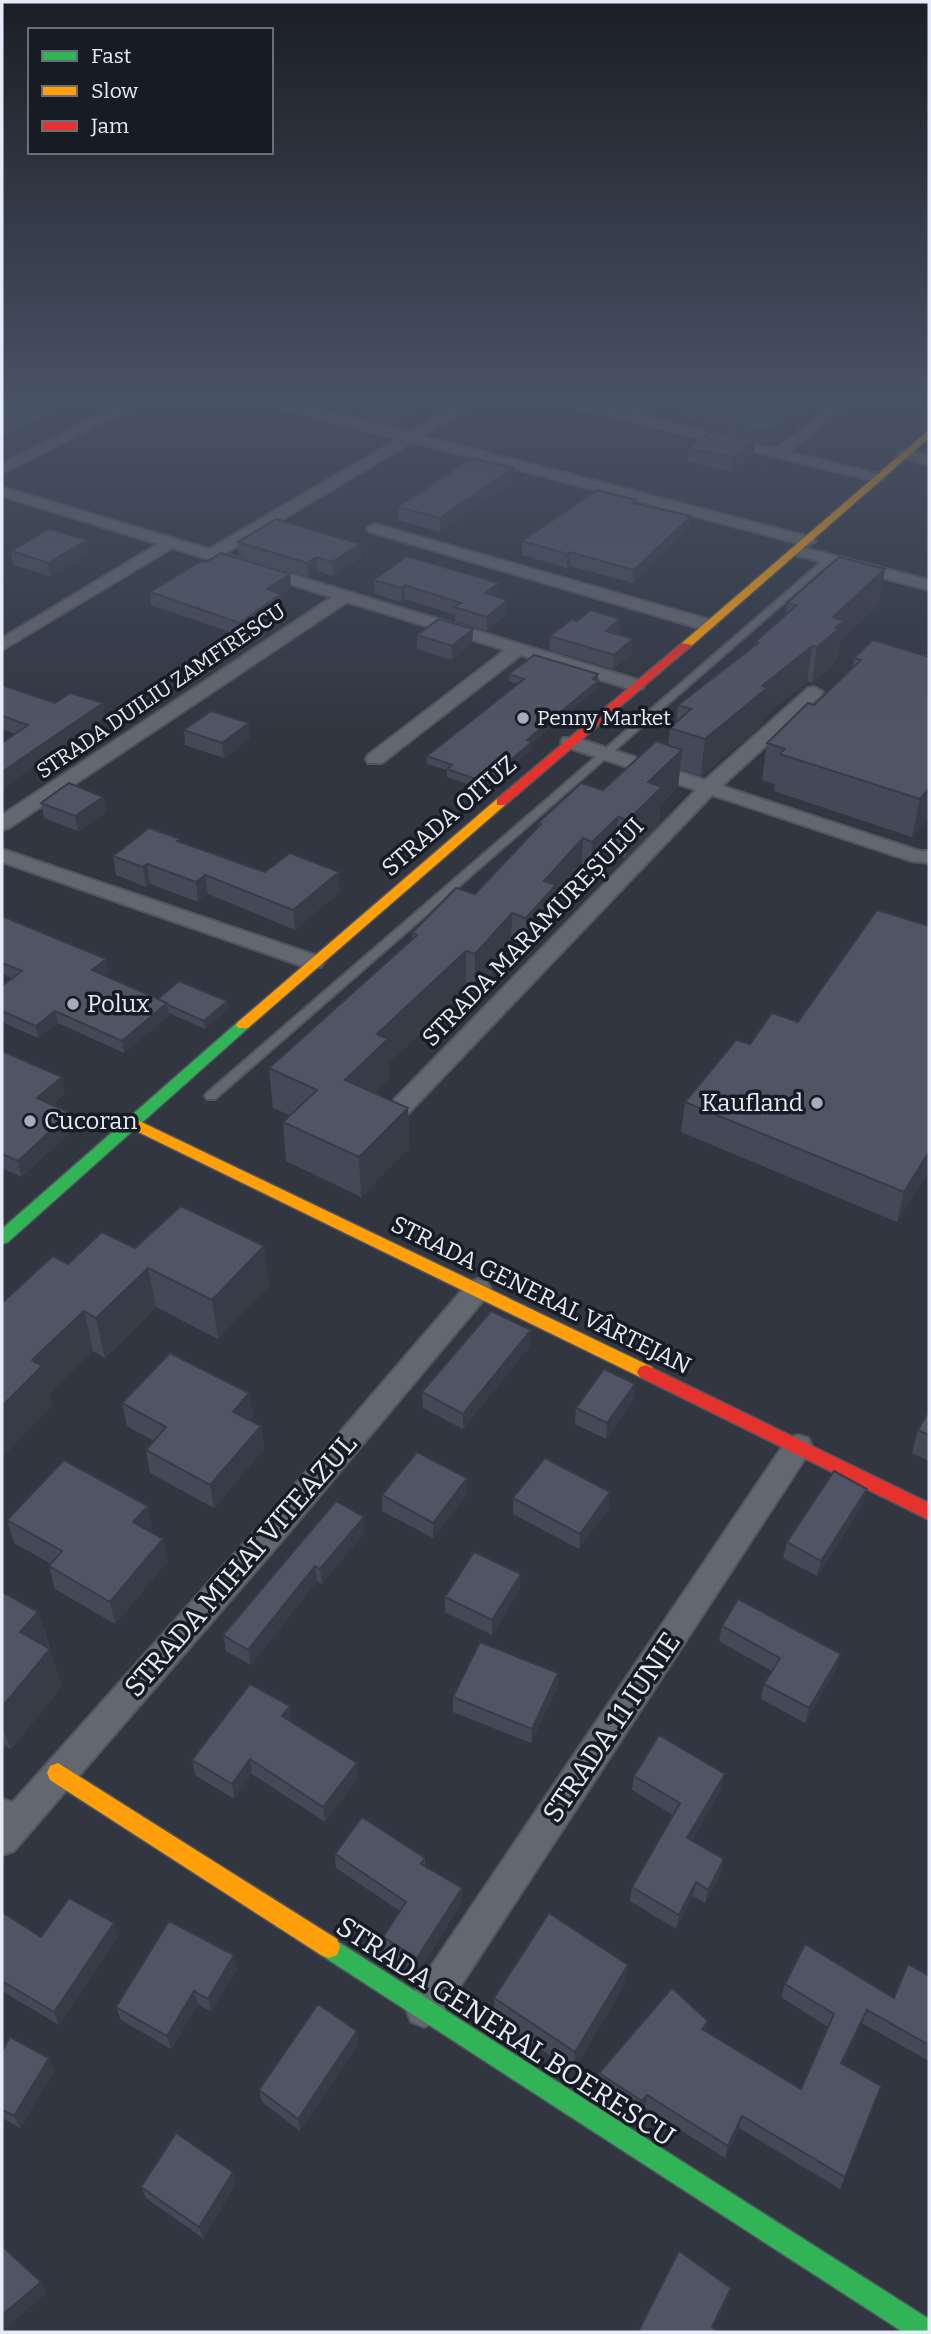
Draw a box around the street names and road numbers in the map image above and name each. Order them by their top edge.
street label: STRADA DUILIU ZAMFIRESCU [32,598,291,784]
street label: STRADA OITUZ [376,750,522,882]
street label: STRADA MARAMUREȘULUI [417,812,650,1053]
street label: STRADA GENERAL VÂRTEJAN [387,1210,695,1380]
street label: STRADA MIHAI VITEAZUL [117,1427,363,1703]
street label: STRADA 11 IUNIE [536,1626,687,1828]
street label: STRADA GENERAL BOERESCU [330,1910,681,2153]

